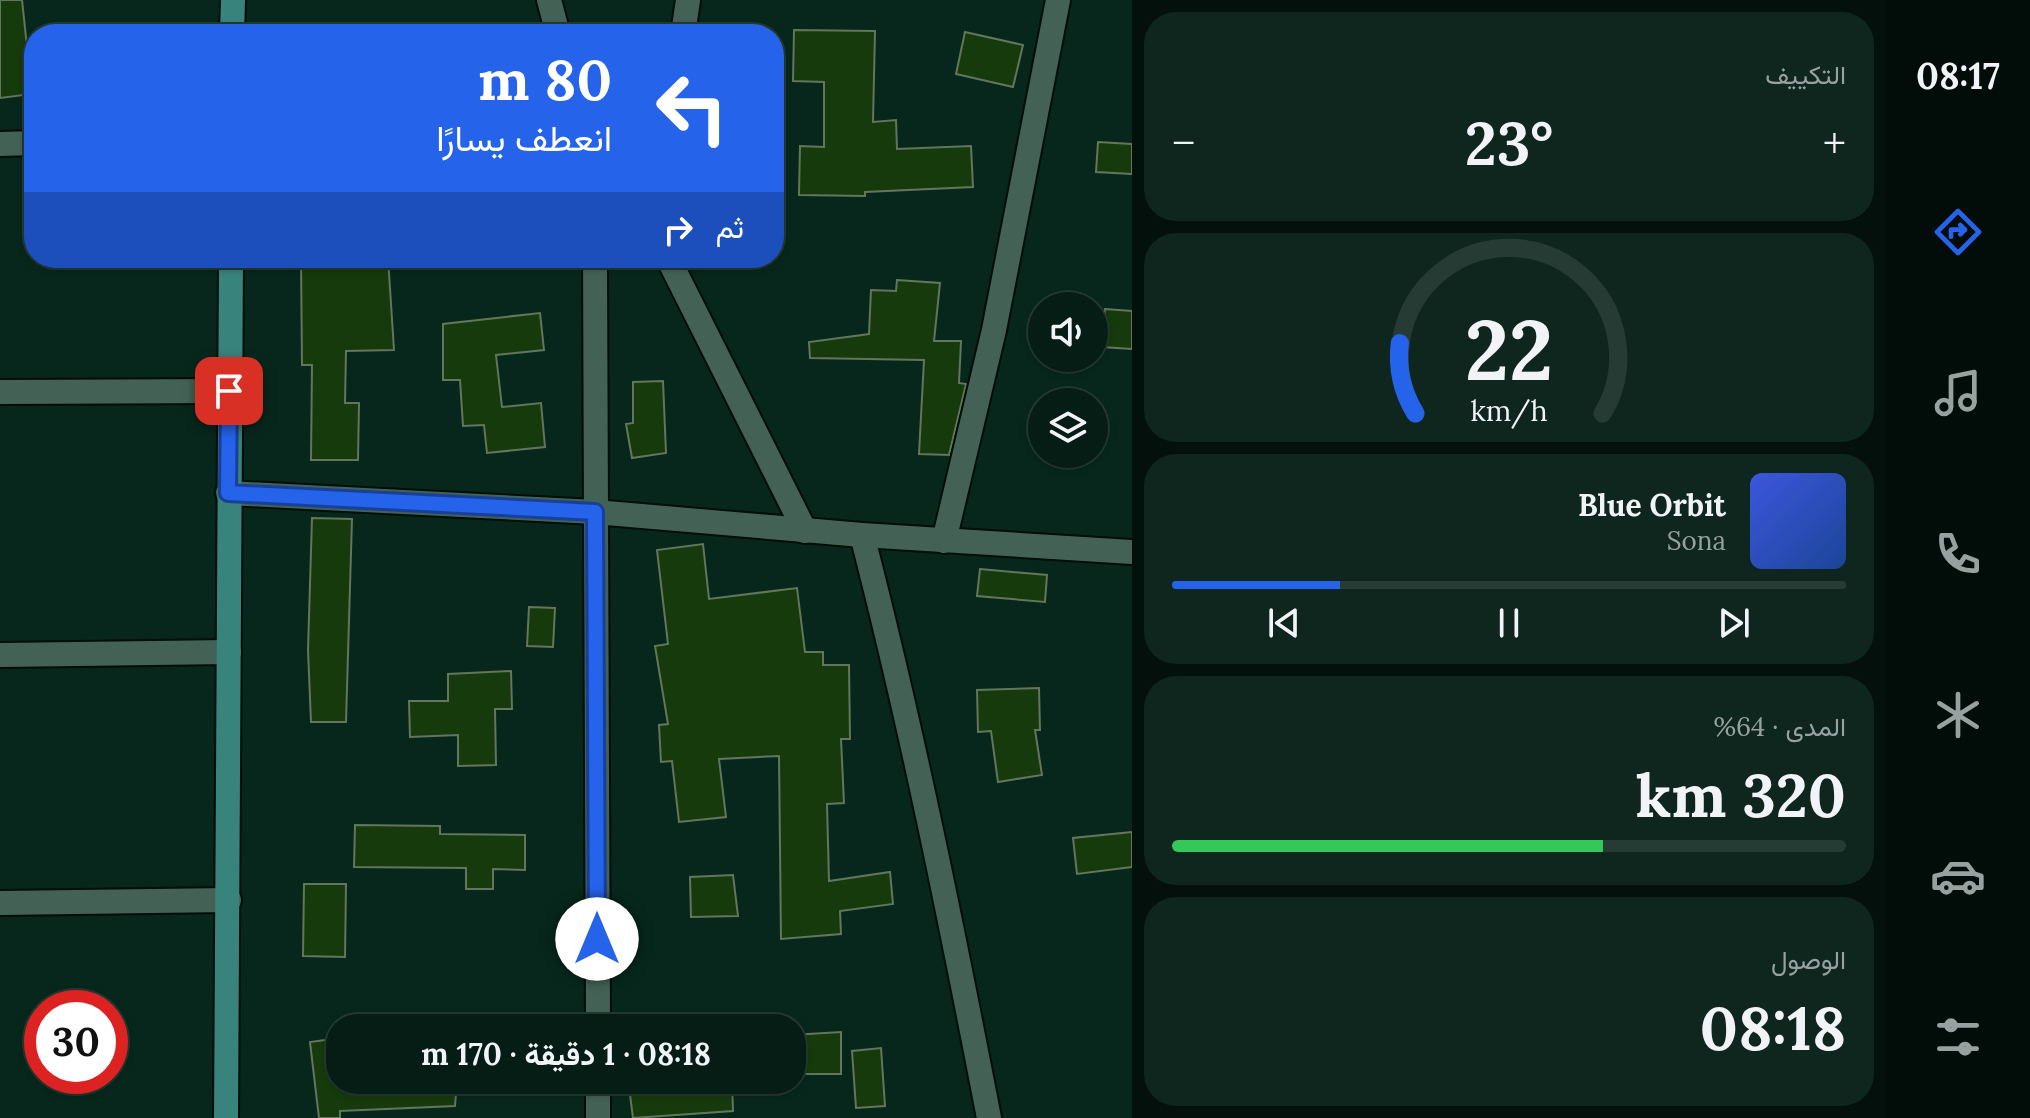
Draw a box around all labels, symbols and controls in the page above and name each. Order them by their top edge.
text: 80 m [478,44,612,115]
text: 08:17 [1916,53,2000,99]
icon: left [640,56,744,160]
text: التكييف [1765,58,1846,91]
text: 23° [1465,105,1553,181]
text: انعطف يسارًا [436,115,612,161]
text: − [1172,115,1195,171]
text: + [1823,115,1846,171]
icon: directions [1930,204,1986,260]
icon: right [656,208,700,252]
text: ثم [716,208,744,246]
map controls [1028,292,1108,468]
button: sound [1028,292,1108,372]
text: 22 [1465,295,1553,402]
pin [195,357,263,425]
icon: music [1930,365,1986,421]
icon: arrive [207,369,251,413]
button: layers [1028,388,1108,468]
text: km/h [1470,392,1548,429]
text: Blue Orbit [1578,486,1726,524]
text: Sona [1667,524,1726,557]
icon: phone [1930,526,1986,582]
icon: previous [1262,601,1306,645]
icon: pause [1487,601,1531,645]
icon: next [1712,601,1756,645]
icon: climate [1930,687,1986,743]
text: المدى · 64% [1713,710,1846,743]
text: 320 km [1636,757,1846,833]
icon: car [1930,848,1986,904]
position arrow [555,897,639,981]
text: الوصول [1771,943,1846,976]
speed limit sign: 30 [24,990,128,1094]
text: 08:18 [1700,990,1846,1066]
icon: filters [1930,1009,1986,1065]
text: 08:18 · 1 دقيقة · 170 m [421,1035,711,1073]

